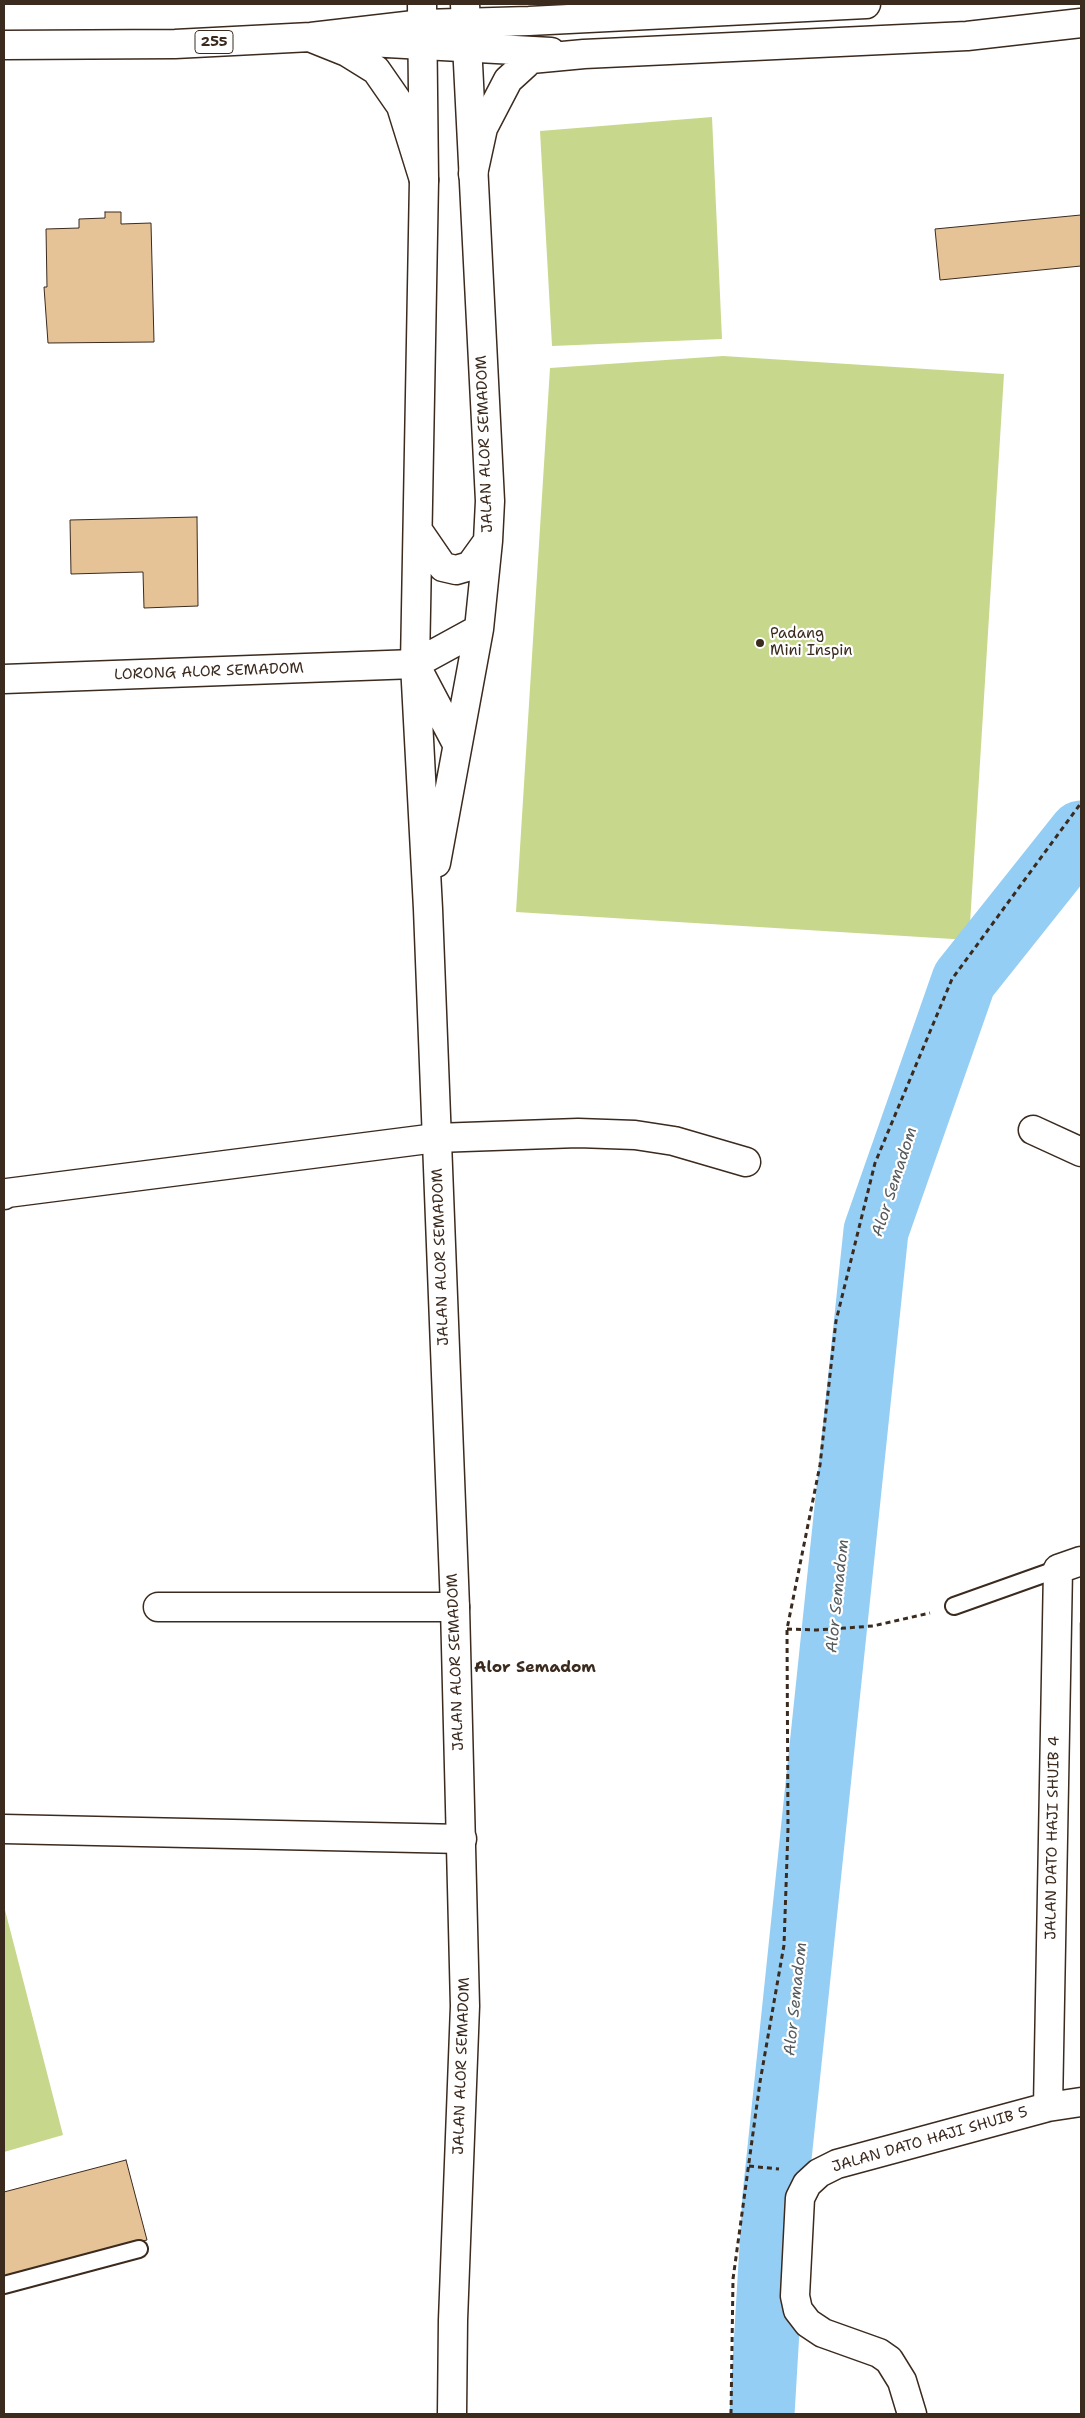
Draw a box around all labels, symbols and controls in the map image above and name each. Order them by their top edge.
road number: 255 [195,31,233,54]
street label: JALAN ALOR SEMADOM [473,355,497,533]
place label: Padang Mini Inspin [770,625,853,660]
marker: Padang Mini Inspin [754,637,766,649]
street label: LORONG ALOR SEMADOM [114,660,304,684]
water label: Alor Semadom [868,1125,922,1239]
street label: JALAN ALOR SEMADOM [429,1168,453,1346]
water label: Alor Semadom [822,1538,854,1654]
street label: JALAN ALOR SEMADOM [444,1573,468,1751]
district label: Alor Semadom [474,1658,596,1678]
street label: JALAN DATO HAJI SHUIB 4 [1042,1736,1064,1940]
water label: Alor Semadom [780,1941,812,2057]
street label: JALAN ALOR SEMADOM [450,1977,474,2155]
street label: JALAN DATO HAJI SHUIB 5 [830,2103,1030,2177]

